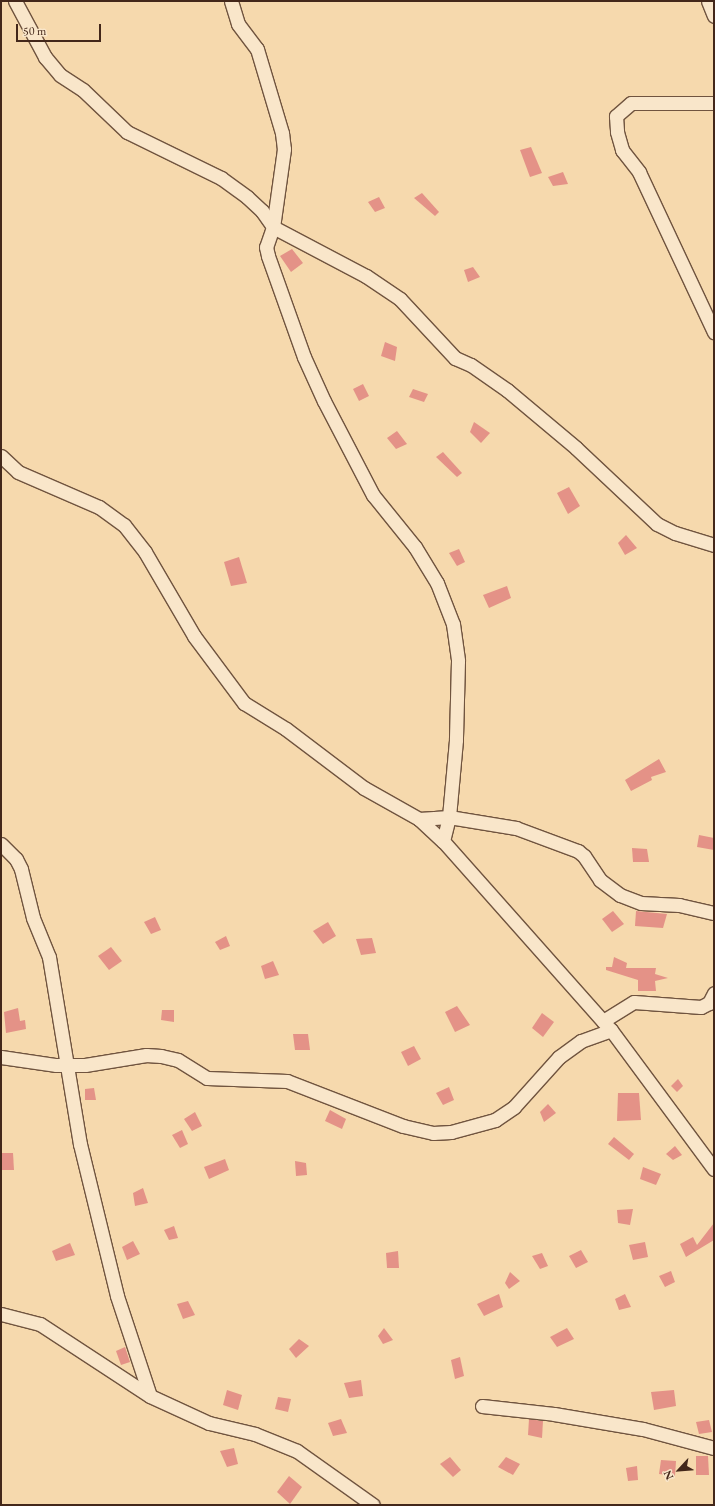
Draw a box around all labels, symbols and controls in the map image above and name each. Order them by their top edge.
scale bar [18,16,103,42]
text: 50 m [23,23,46,39]
north arrow [659,1450,699,1490]
text: N [660,1468,676,1482]

